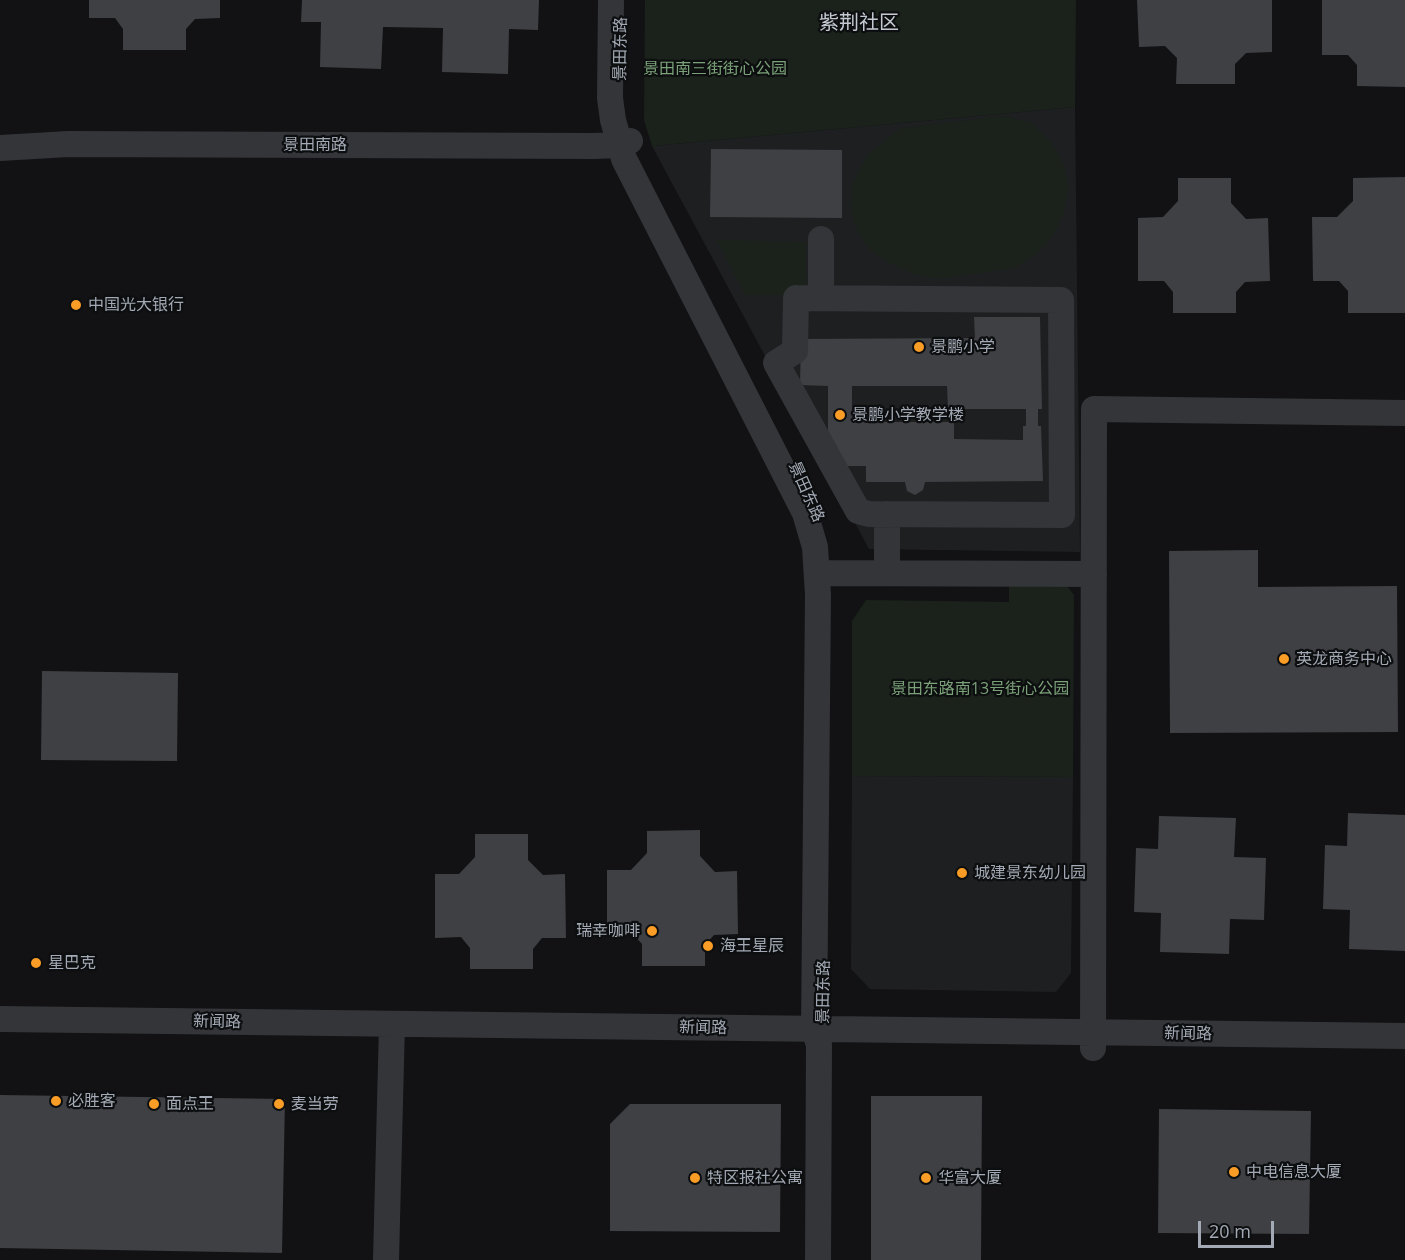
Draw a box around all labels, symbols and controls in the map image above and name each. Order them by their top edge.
district label: 紫荆社区 [819,11,899,35]
street label: 景田东路 [611,17,631,81]
park label: 景田南三街街心公园 [643,59,787,79]
street label: 景田南路 [283,135,347,155]
place label: 中国光大银行 [88,295,184,315]
marker: 中国光大银行 [69,298,83,312]
place label: 景鹏小学 [931,337,995,357]
marker: 景鹏小学 [912,340,926,354]
place label: 景鹏小学教学楼 [852,405,964,425]
marker: 景鹏小学教学楼 [833,408,847,422]
street label: 景田东路 [784,459,828,525]
place label: 英龙商务中心 [1296,649,1392,669]
marker: 英龙商务中心 [1277,652,1291,666]
park label: 景田东路南13号街心公园 [891,679,1069,699]
place label: 城建景东幼儿园 [974,863,1086,883]
marker: 城建景东幼儿园 [955,866,969,880]
place label: 瑞幸咖啡 [576,921,640,941]
marker: 瑞幸咖啡 [645,924,659,938]
place label: 海王星辰 [720,936,784,956]
marker: 海王星辰 [701,939,715,953]
place label: 星巴克 [48,953,96,973]
marker: 星巴克 [29,956,43,970]
street label: 景田东路 [814,960,834,1024]
street label: 新闻路 [193,1012,241,1032]
street label: 新闻路 [679,1018,727,1038]
street label: 新闻路 [1164,1024,1212,1044]
place label: 必胜客 [68,1091,116,1111]
marker: 必胜客 [49,1094,63,1108]
place label: 面点王 [166,1094,214,1114]
place label: 麦当劳 [291,1094,339,1114]
marker: 面点王 [147,1097,161,1111]
marker: 麦当劳 [272,1097,286,1111]
place label: 中电信息大厦 [1246,1162,1342,1182]
marker: 中电信息大厦 [1227,1165,1241,1179]
place label: 特区报社公寓 [707,1168,803,1188]
place label: 华富大厦 [938,1168,1002,1188]
marker: 特区报社公寓 [688,1171,702,1185]
marker: 华富大厦 [919,1171,933,1185]
scale bar [1201,1209,1278,1247]
text: 20 m [1209,1219,1251,1243]

